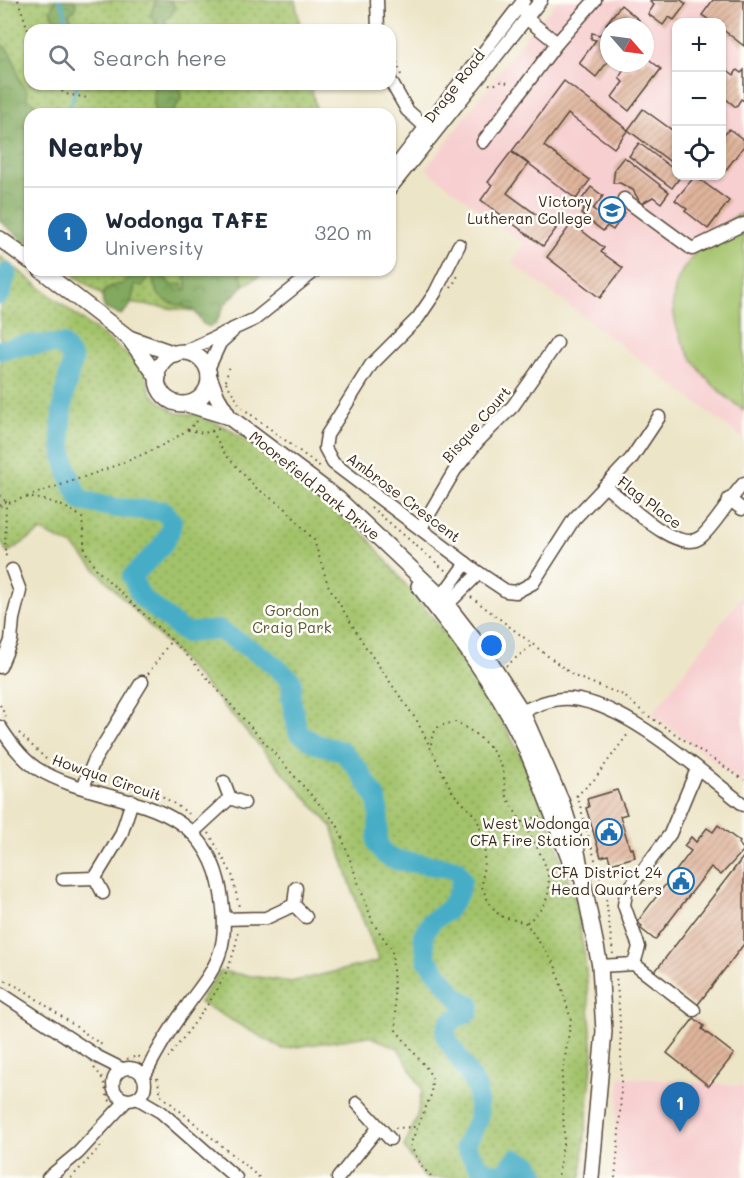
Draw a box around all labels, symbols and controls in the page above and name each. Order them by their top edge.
north arrow [600,18,654,72]
map controls [672,18,726,180]
button: + [672,18,726,72]
search box [24,24,396,90]
icon: search [45,41,78,74]
text: Search here [93,43,227,72]
street label: Drage Road [419,45,489,127]
button: − [672,72,726,126]
button: locate [672,126,726,180]
text: Nearby [48,130,143,164]
place label: Victory Lutheran College [467,191,592,228]
school or university icon: Victory Lutheran College [597,195,627,225]
text: Wodonga TAFE [105,205,268,234]
text: 1 [63,219,72,245]
text: 320 m [314,219,372,245]
text: University [105,234,204,260]
street label: Bisque Court [437,382,515,466]
street label: Moorefield Park Drive [245,426,385,544]
street label: Ambrose Crescent [343,448,465,546]
street label: Flag Place [614,471,686,533]
park label: Gordon Craig Park [252,600,332,637]
your location [477,631,506,660]
street label: Howqua Circuit [50,749,164,805]
place label: West Wodonga CFA Fire Station [470,813,590,850]
public building icon: West Wodonga CFA Fire Station [594,817,624,847]
place label: CFA District 24 Head Quarters [551,862,662,899]
public building icon: CFA District 24 Head Quarters [666,866,696,896]
pin: 1 [660,1082,700,1132]

